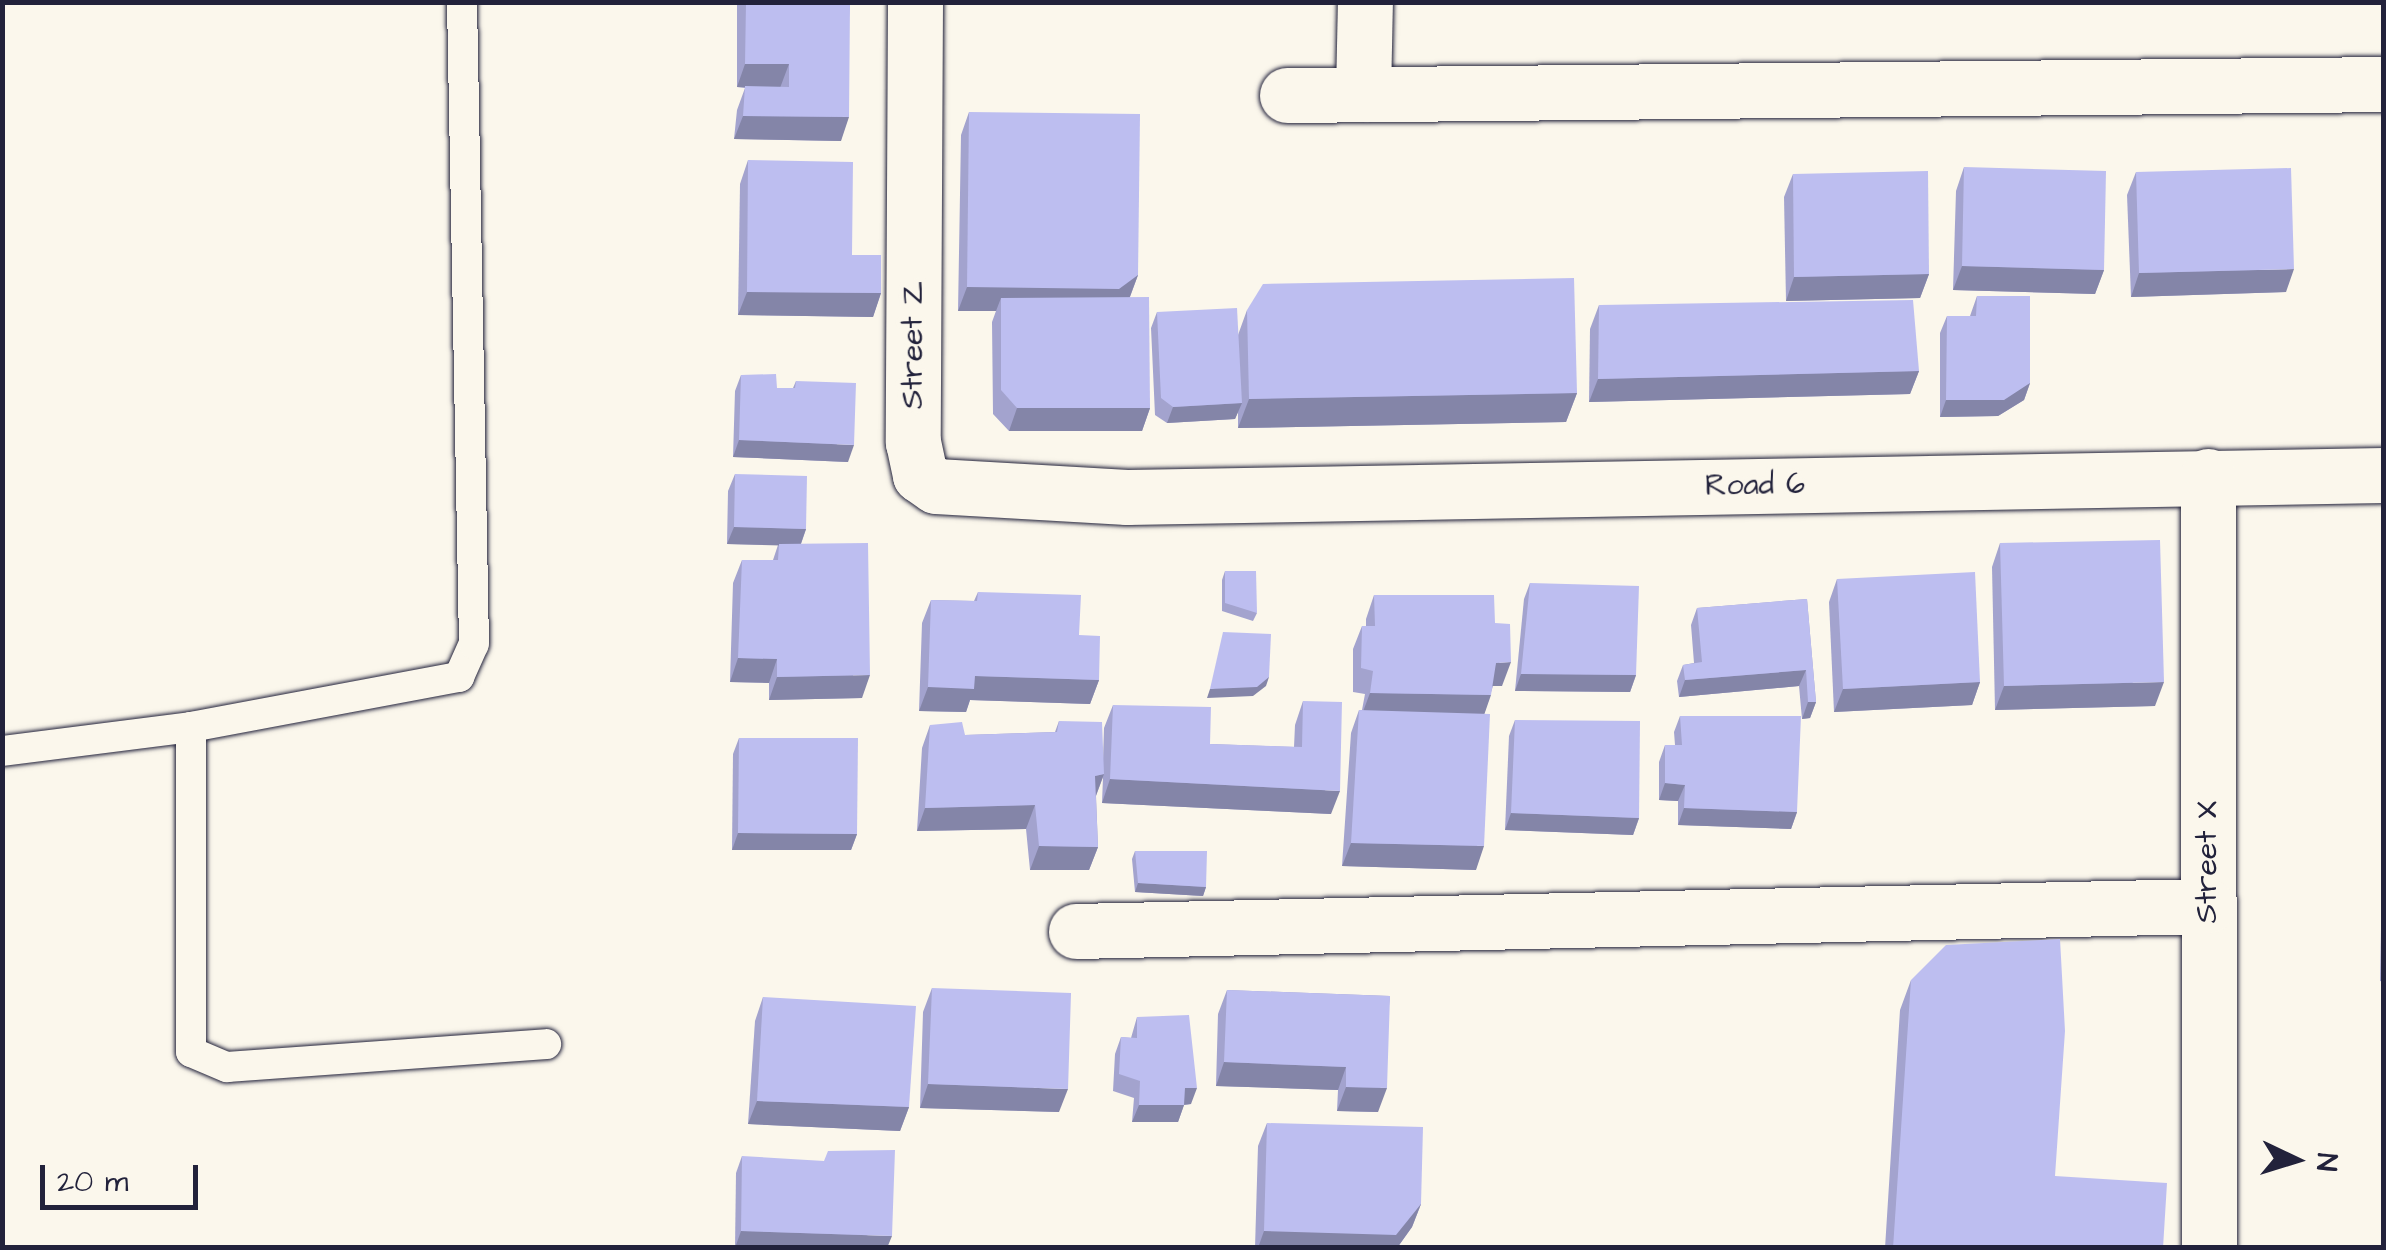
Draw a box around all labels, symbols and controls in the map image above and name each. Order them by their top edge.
street label: Street Z [895,281,931,409]
street label: Road 6 [1705,466,1805,504]
street label: Street X [2189,801,2225,923]
north arrow [2246,1110,2346,1210]
scale bar [45,1145,202,1207]
text: N [2306,1152,2346,1172]
text: 20 m [57,1161,128,1203]

